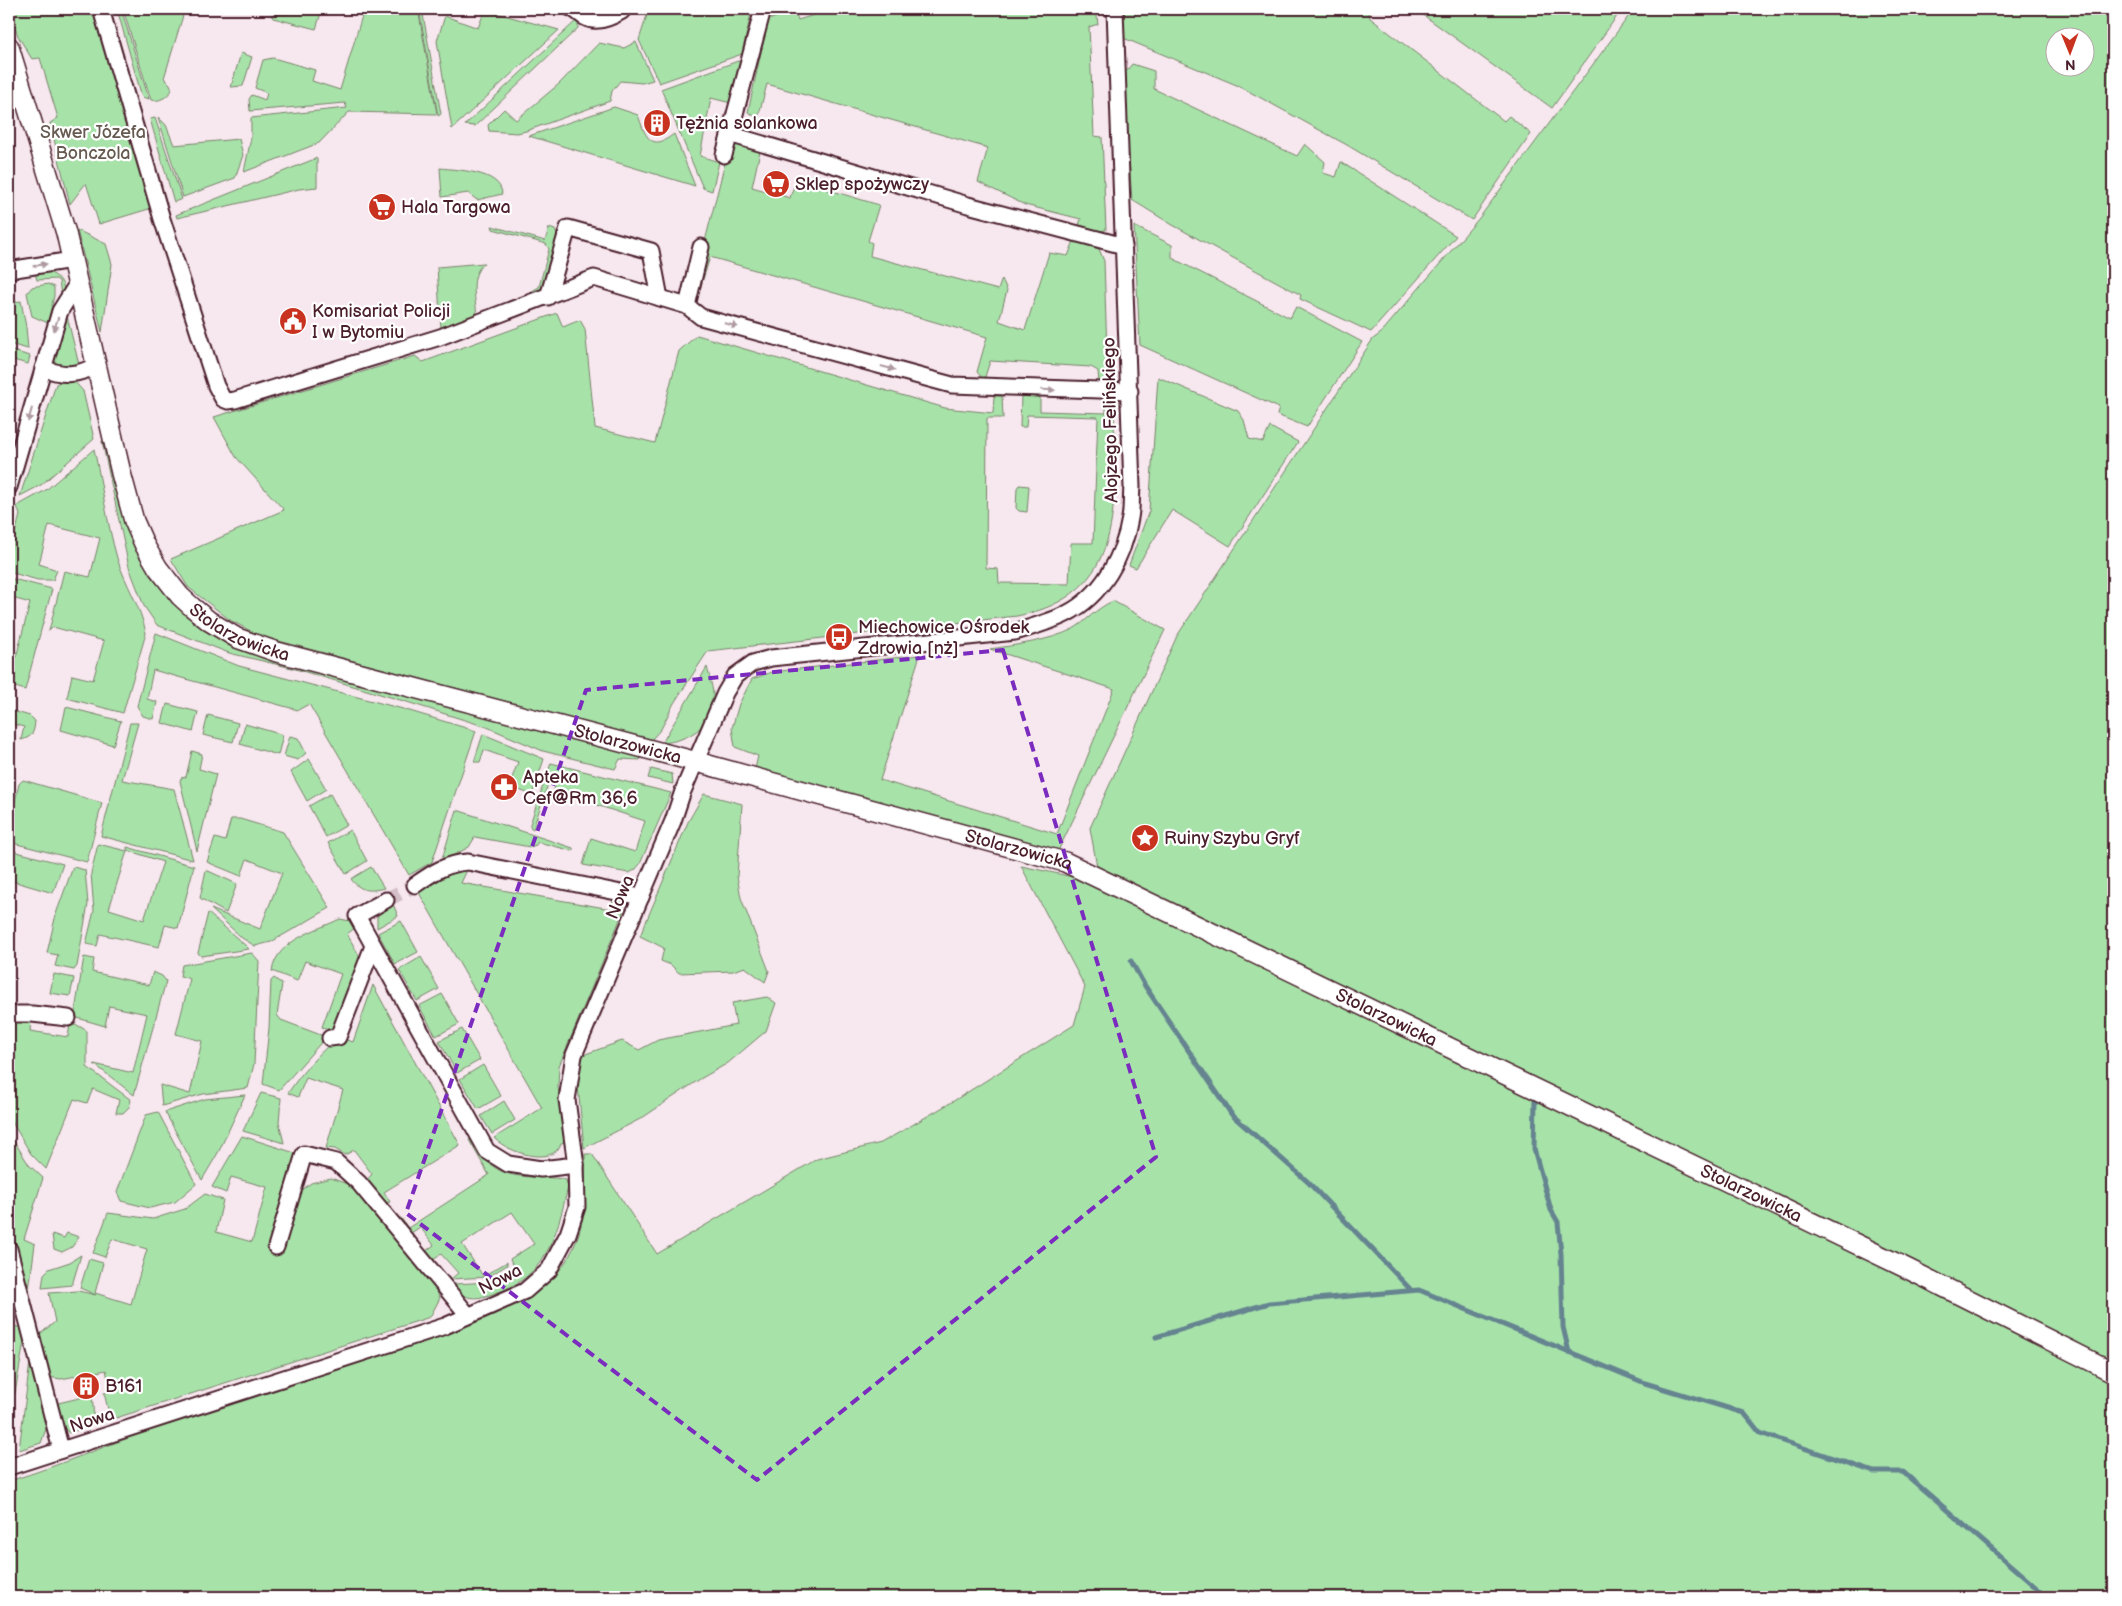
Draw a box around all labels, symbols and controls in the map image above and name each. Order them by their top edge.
north arrow [2044,28,2094,78]
text: N [2065,56,2076,73]
building icon: Tężnia solankowa [642,108,672,138]
place label: Tężnia solankowa [676,113,818,134]
park label: Skwer Józefa Bonczola [40,122,146,164]
supermarket icon: Sklep spożywczy [761,169,791,199]
place label: Sklep spożywczy [795,174,930,195]
supermarket icon: Hala Targowa [367,192,397,222]
place label: Hala Targowa [401,197,511,218]
one-way arrow [33,261,49,269]
place label: Komisariat Policji I w Bytomiu [312,301,450,343]
public building icon: Komisariat Policji I w Bytomiu [278,306,308,336]
one-way arrow [52,317,60,332]
one-way arrow [723,321,738,329]
street label: Alojzego Felińskiego [1099,337,1122,503]
one-way arrow [880,364,895,372]
one-way arrow [1040,386,1056,394]
one-way arrow [25,407,33,422]
street label: Stolarzowicka [185,599,292,666]
place label: Miechowice Ośrodek Zdrowia [nż] [857,617,1030,659]
bus stop icon: Miechowice Ośrodek Zdrowia [nż] [824,622,854,652]
street label: Stolarzowicka [572,720,684,768]
place label: Apteka Cef@Rm 36,6 [523,767,638,809]
pharmacy icon: Apteka Cef@Rm 36,6 [489,772,519,802]
place icon: Ruiny Szybu Gryf [1130,823,1160,853]
street label: Stolarzowicka [963,825,1076,875]
place label: Ruiny Szybu Gryf [1164,828,1300,849]
street label: Nowa [602,872,639,922]
street label: Stolarzowicka [1332,984,1441,1051]
street label: Stolarzowicka [1697,1160,1805,1227]
street label: Nowa [475,1260,525,1299]
building icon: B161 [71,1371,101,1401]
place label: B161 [105,1376,142,1397]
street label: Nowa [67,1403,117,1438]

